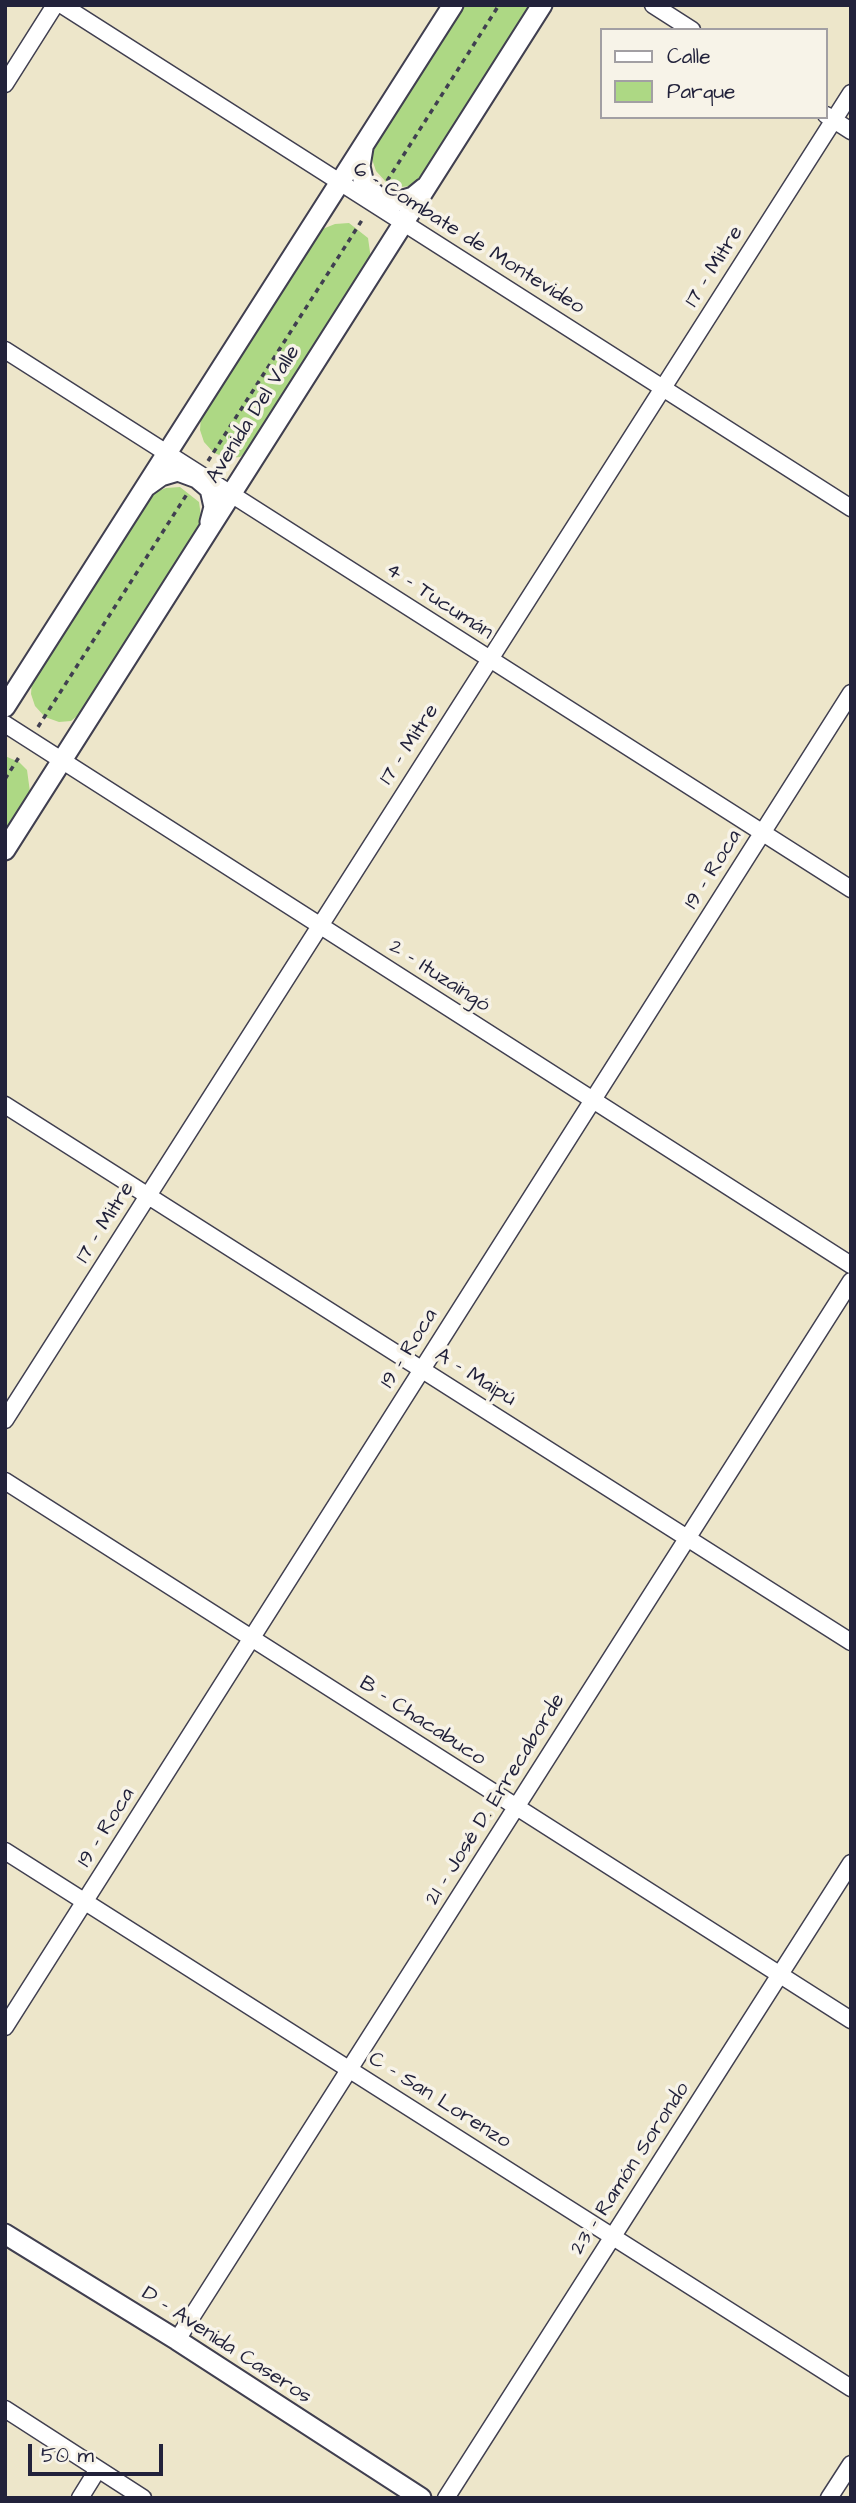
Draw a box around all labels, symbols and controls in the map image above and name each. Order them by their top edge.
legend [600,28,828,119]
text: Calle [667,42,711,71]
text: Parque [667,77,735,106]
street label: 6 - Combate de Montevideo [348,157,588,321]
street label: 17 - Mitre [680,222,750,312]
street label: Avenida Del Valle [202,341,306,489]
street label: 4 - Tucumán [381,558,497,646]
street label: 17 - Mitre [375,700,445,790]
street label: 19 - Roca [680,826,748,914]
street label: 2 - Ituzaingó [384,935,494,1019]
street label: 17 - Mitre [71,1178,141,1268]
street label: 19 - Roca [376,1305,444,1393]
street label: A - Maipú [430,1343,520,1413]
street label: B - Chacabuco [354,1672,490,1772]
street label: 21 - José D. Errecaborde [421,1690,571,1910]
street label: 19 - Roca [73,1784,141,1872]
street label: C - San Lorenzo [363,2047,515,2155]
street label: 23 - Ramón Sorondo [566,2078,696,2260]
street label: D - Avenida Caseros [136,2282,316,2410]
scale bar [32,2430,166,2474]
text: 50 m [41,2441,94,2470]

